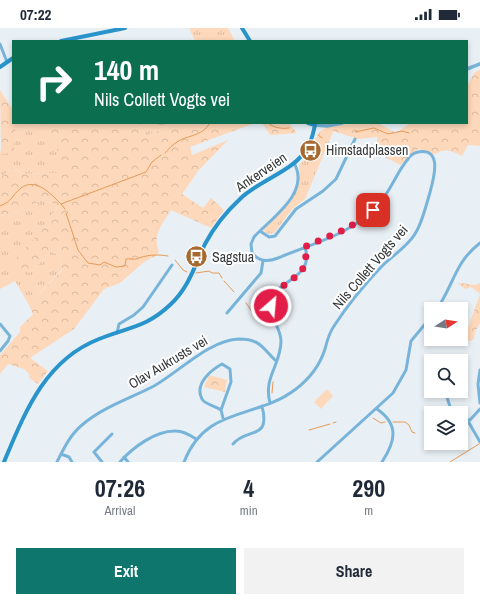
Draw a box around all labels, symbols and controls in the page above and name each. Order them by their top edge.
text: 07:22 [20,4,51,25]
text: 140 m [94,51,159,89]
icon: right [28,56,80,108]
text: Nils Collett Vogts vei [94,87,230,112]
bus stop icon: Himstadplassen [298,137,324,163]
place label: Himstadplassen [326,141,408,159]
street label: Ankerveien [231,148,290,196]
pin [356,193,390,227]
icon: arrive [362,199,384,221]
street label: Nils Collett Vogts vei [328,221,412,313]
bus stop icon: Sagstua [184,244,210,270]
place label: Sagstua [212,248,255,266]
position arrow [250,285,292,327]
north arrow [424,302,468,346]
map controls [424,302,468,450]
street label: Olav Aukrusts vei [125,331,211,393]
button: search [424,354,468,398]
button: layers [424,406,468,450]
text: 07:26 [95,472,145,504]
text: 4 [243,472,254,504]
text: 290 [352,472,385,504]
text: Arrival [105,502,135,519]
text: min [240,502,258,519]
text: m [364,502,373,519]
button: Exit [16,548,236,594]
button: Share [244,548,464,594]

